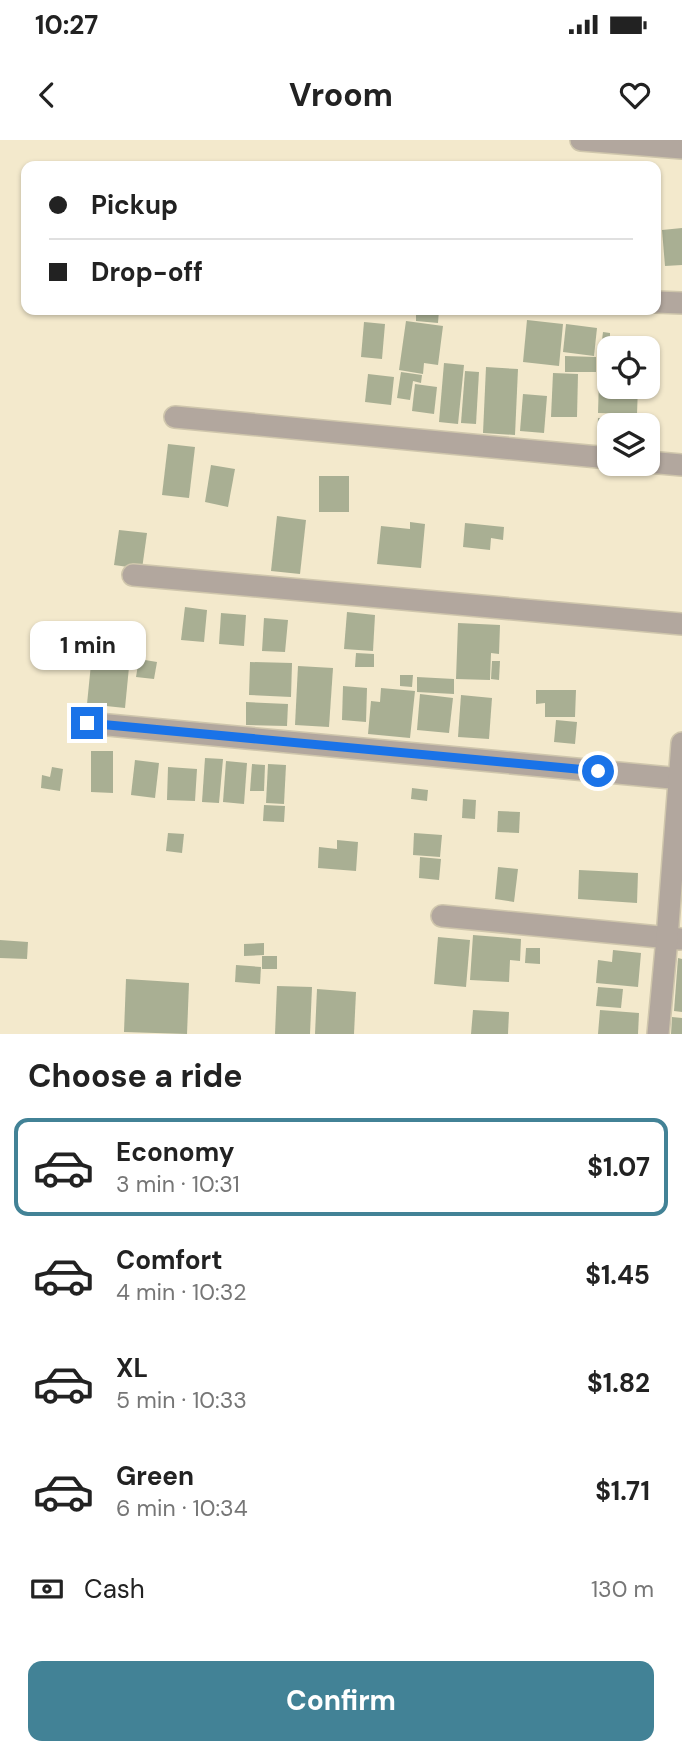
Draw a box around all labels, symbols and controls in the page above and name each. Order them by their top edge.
text: 10:27 [35,8,98,42]
text: Vroom [289,74,393,116]
icon: back [28,76,66,114]
icon: heart [616,76,654,114]
text: Pickup [91,188,178,222]
text: Drop-off [91,255,203,289]
map controls [597,336,660,476]
button: locate [597,336,660,399]
button: layers [597,413,660,476]
callout: 1 min [29,622,145,670]
text: 1 min [60,630,116,660]
route end [71,707,103,739]
route start [582,755,614,787]
text: Choose a ride [28,1055,243,1097]
text: Economy [116,1135,234,1169]
icon: car [32,1136,95,1199]
text: $1.07 [587,1150,650,1184]
text: 3 min · 10:31 [116,1169,240,1199]
text: Comfort [116,1243,222,1277]
icon: car [32,1244,95,1307]
text: $1.45 [585,1258,650,1292]
text: 4 min · 10:32 [116,1277,246,1307]
text: XL [116,1351,148,1385]
icon: car [32,1352,95,1415]
text: $1.82 [587,1366,650,1400]
text: 5 min · 10:33 [116,1385,247,1415]
text: Green [116,1459,194,1493]
icon: car [32,1460,95,1523]
text: $1.71 [595,1474,650,1508]
text: 6 min · 10:34 [116,1493,248,1523]
icon: cash [28,1570,66,1608]
text: Cash [84,1572,145,1606]
text: 130 m [591,1574,654,1604]
button: Confirm [28,1661,654,1741]

